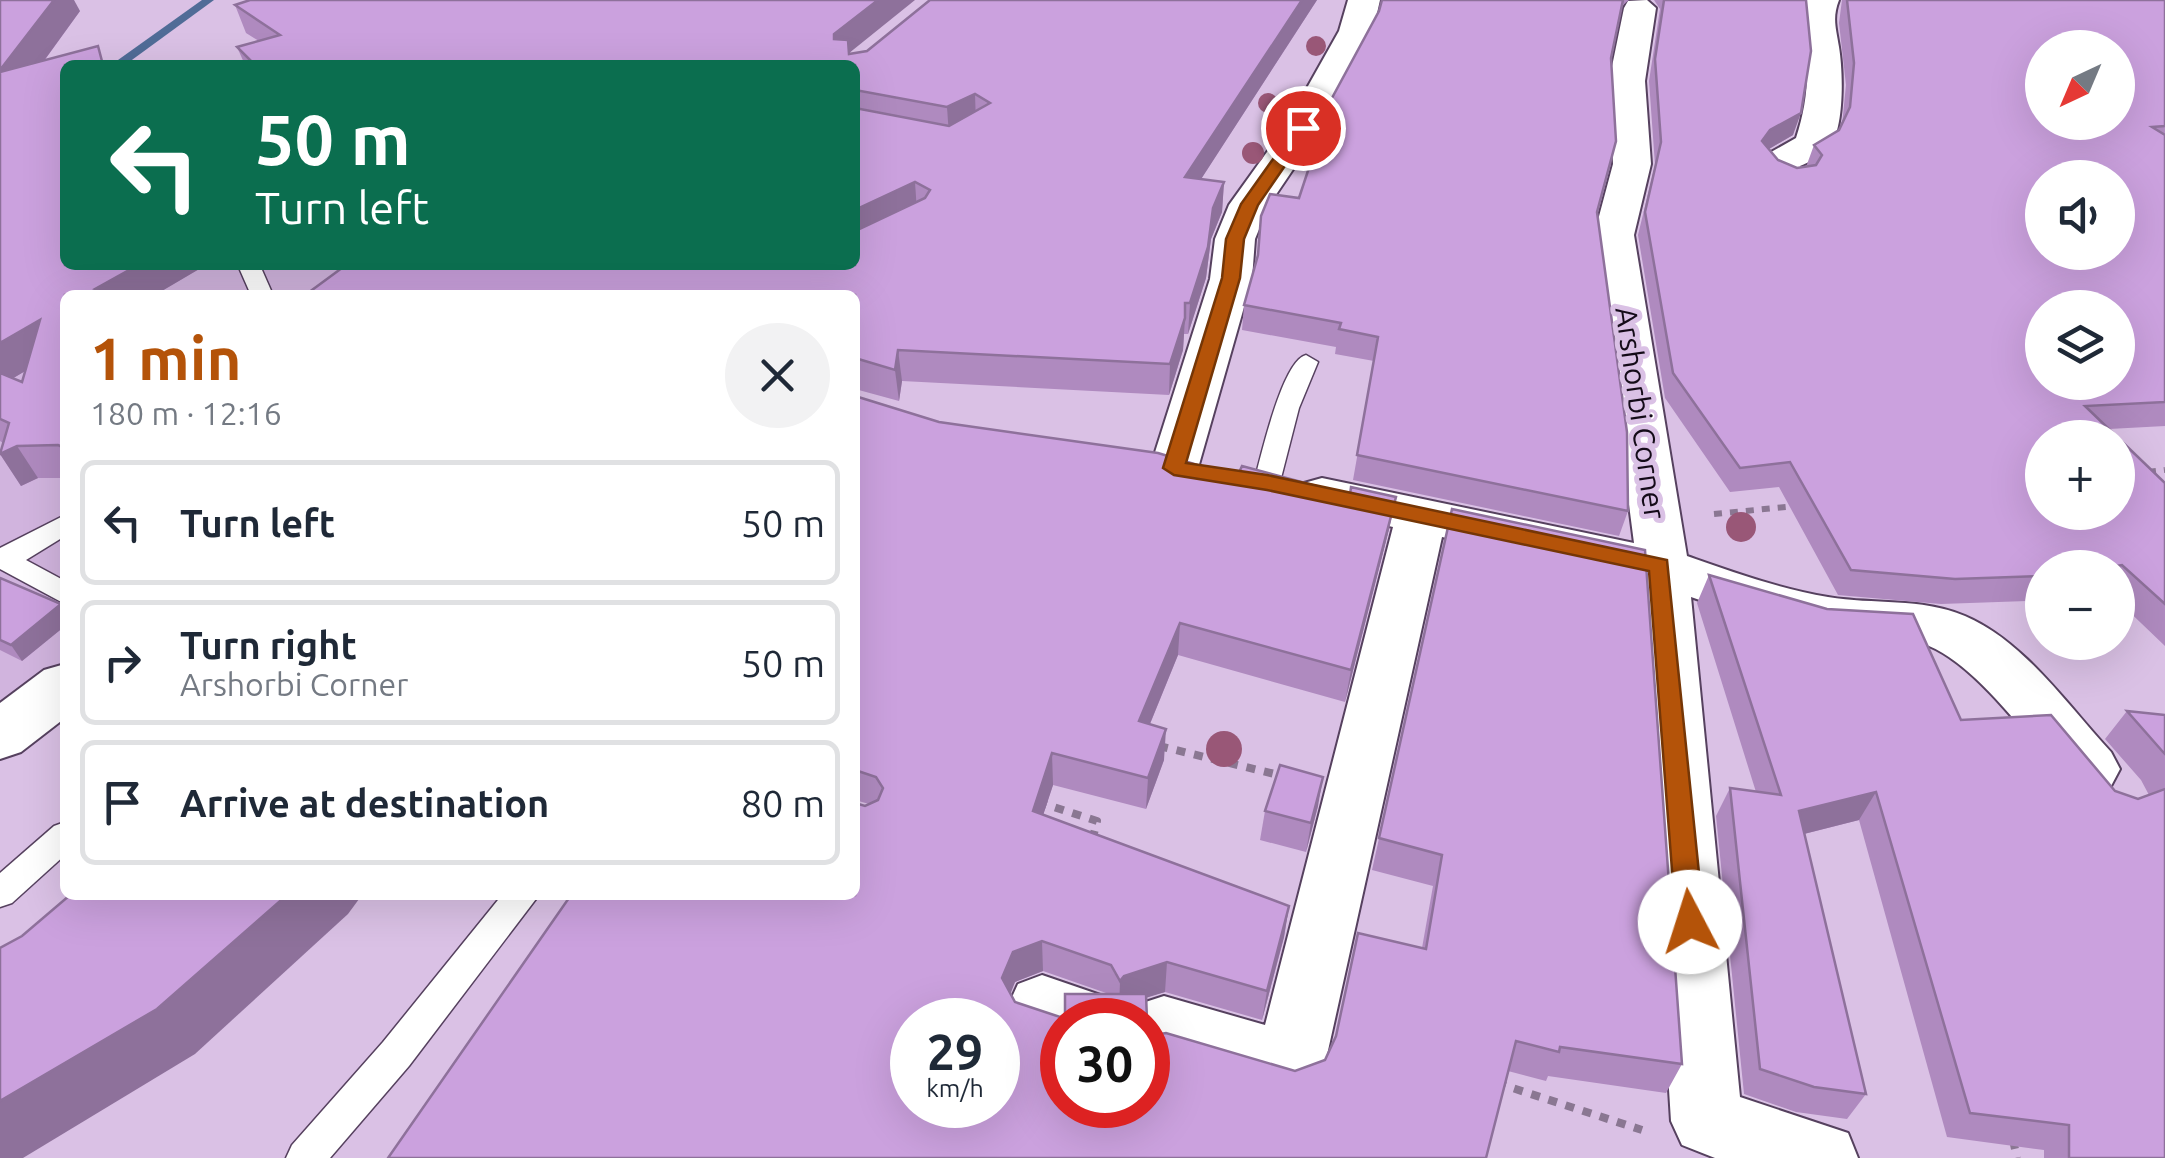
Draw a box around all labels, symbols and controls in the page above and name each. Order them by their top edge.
north arrow [2025,30,2135,140]
map controls [2025,30,2135,660]
pin [1261,86,1346,171]
icon: left [90,100,220,230]
text: 50 m [255,100,411,178]
icon: arrive [1276,101,1331,156]
button: sound [2025,160,2135,270]
text: Turn left [255,182,429,233]
button: layers [2025,290,2135,400]
street label: Arshorbi Corner [1609,305,1673,522]
button: close [725,323,830,428]
text: 1 min [90,324,242,391]
text: 180 m · 12:16 [90,395,282,431]
button: + [2025,420,2135,530]
icon: left [95,495,150,550]
text: Turn left [180,502,335,544]
text: 50 m [741,502,825,544]
button: − [2025,550,2135,660]
text: Turn right [180,624,357,666]
icon: right [95,635,150,690]
text: 50 m [741,642,825,684]
text: Arshorbi Corner [180,666,408,702]
icon: arrive [95,775,150,830]
text: Arrive at destination [180,782,549,824]
text: 80 m [741,782,825,824]
position arrow [1638,870,1742,974]
speed limit sign: 30 [1040,998,1170,1128]
text: 29 [927,1023,983,1079]
text: km/h [926,1074,984,1102]

